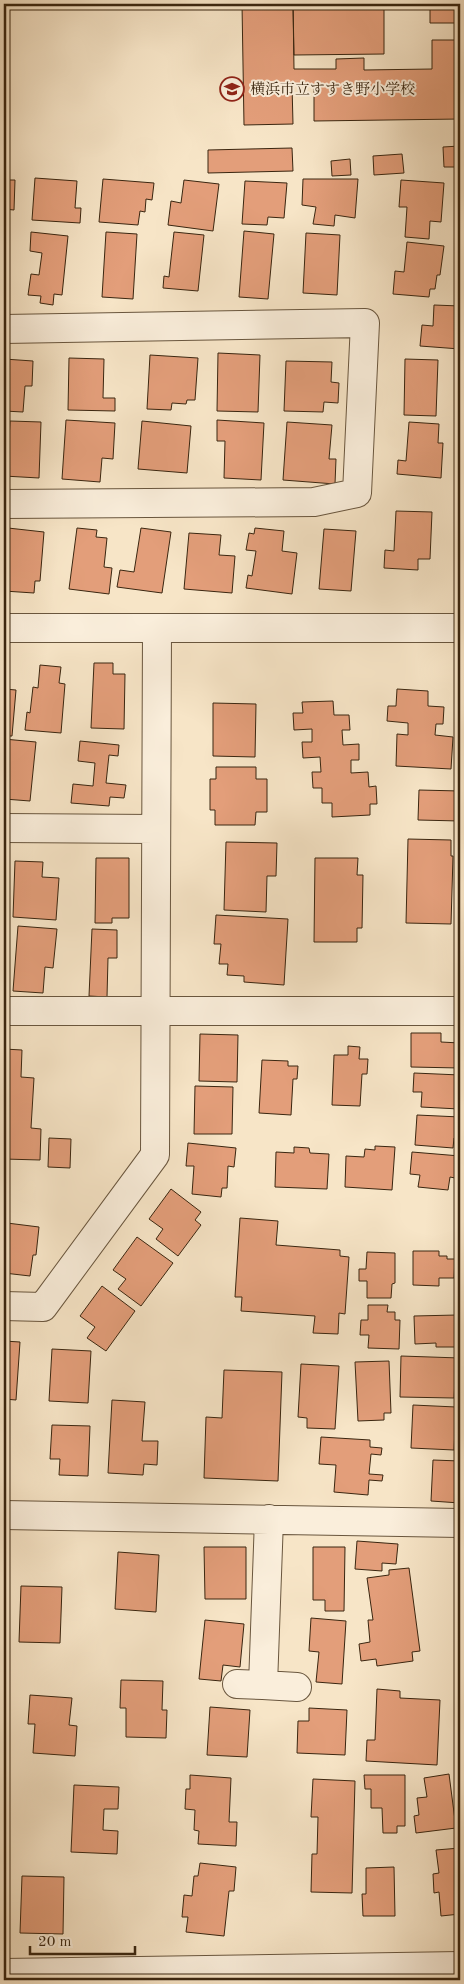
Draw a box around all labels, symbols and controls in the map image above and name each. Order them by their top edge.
school or university icon: 横浜市立すすき野小学校 [219,76,245,102]
place label: 横浜市立すすき野小学校 [250,81,415,98]
scale bar [30,1924,135,1956]
text: 20 m [38,1935,72,1950]

